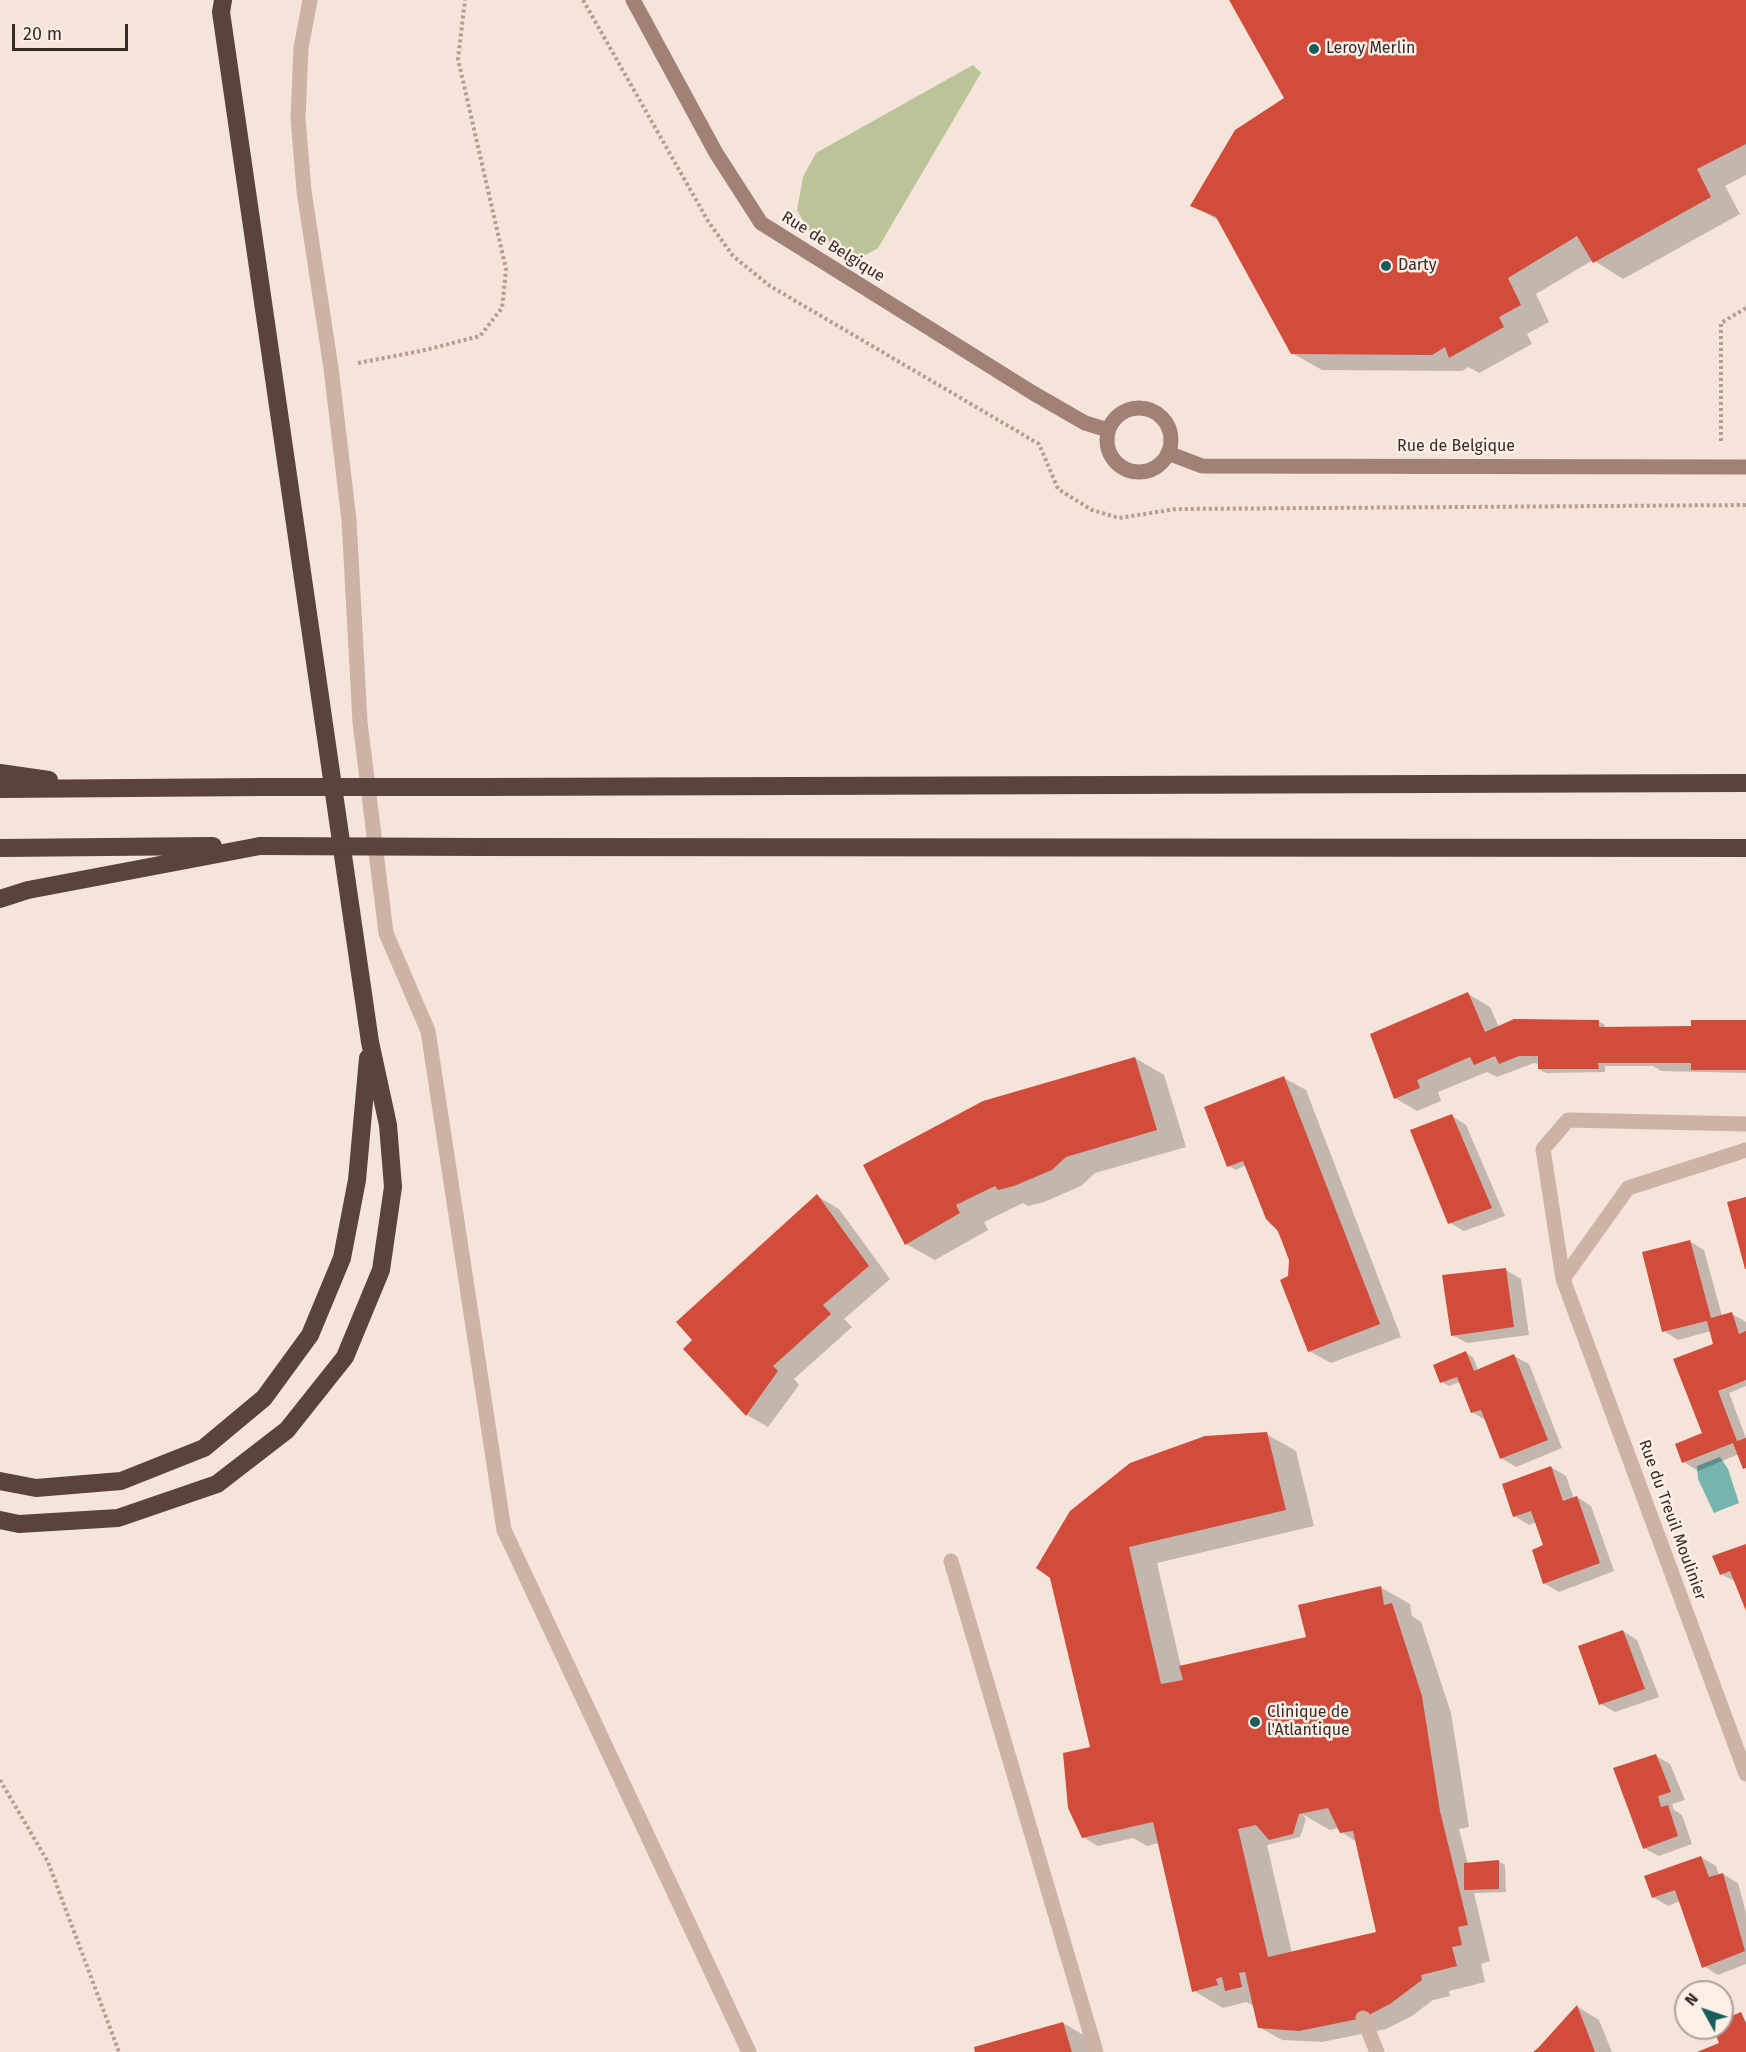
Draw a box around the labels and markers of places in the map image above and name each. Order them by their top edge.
place label: Leroy Merlin [1326,39,1415,59]
marker: Leroy Merlin [1307,42,1321,56]
place label: Darty [1398,256,1437,276]
marker: Darty [1379,259,1393,273]
place label: Clinique de l'Atlantique [1267,1703,1350,1741]
marker: Clinique de l'Atlantique [1248,1715,1262,1729]

